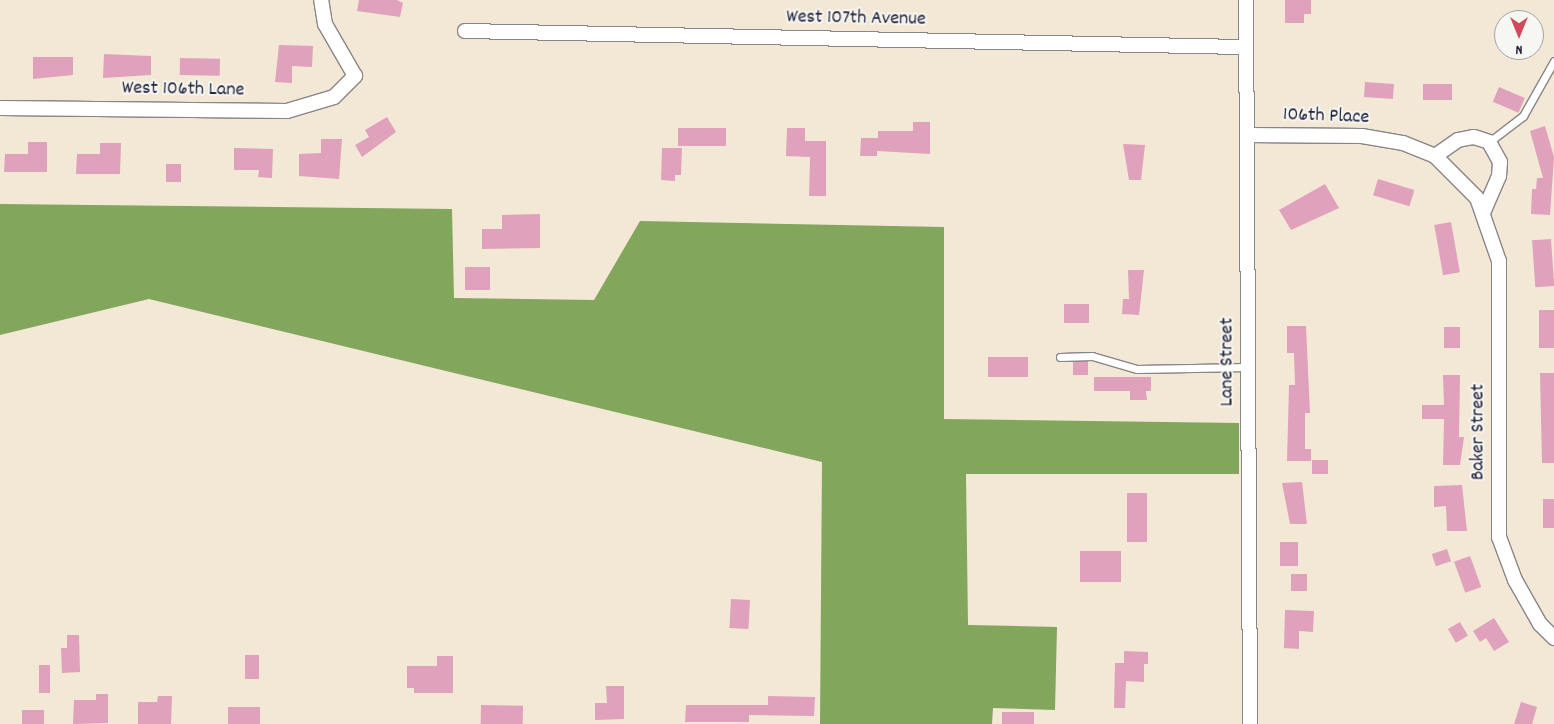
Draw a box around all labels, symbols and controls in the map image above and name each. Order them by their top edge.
street label: West 107th Avenue [786,6,926,32]
north arrow [1494,10,1544,60]
text: N [1516,39,1522,59]
street label: West 106th Lane [122,77,244,103]
street label: 106th Place [1282,104,1370,130]
street label: Lane Street [1216,318,1240,406]
street label: Baker Street [1467,384,1491,480]

